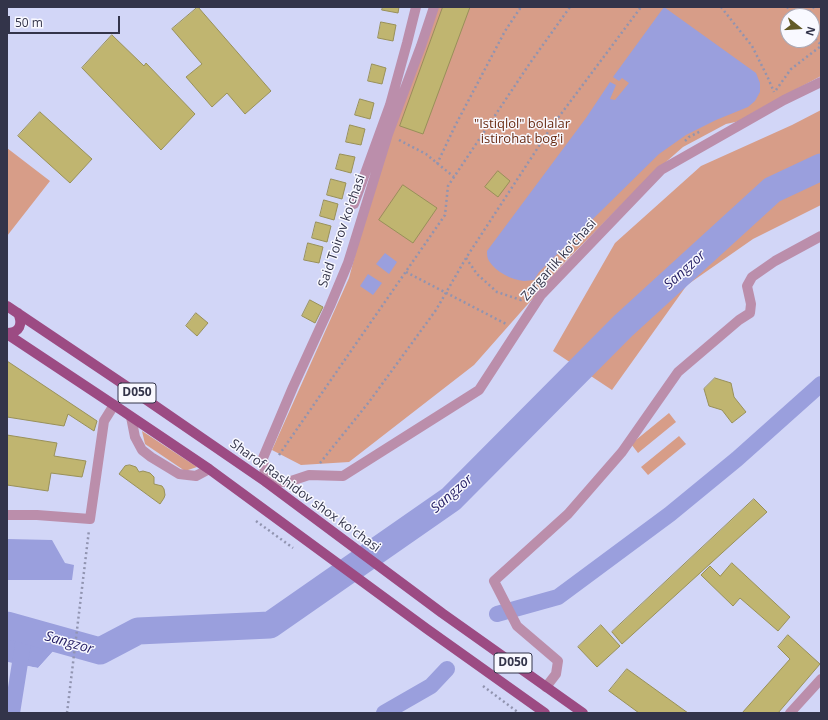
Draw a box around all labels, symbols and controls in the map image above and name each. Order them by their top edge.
scale bar [10,8,122,34]
north arrow [780,8,820,48]
text: 50 m [15,14,43,31]
text: N [803,25,819,38]
park label: "Istiqlol" bolalar istirohat bog'i [474,116,570,147]
street label: Said Toirov ko'chasi [315,172,369,290]
street label: Zargarlik ko'chasi [518,216,600,304]
water label: Sangzor [661,247,709,293]
road number: D050 [118,383,156,403]
street label: Sharof Rashidov shox ko'chasi [227,436,383,556]
water label: Sangzor [428,471,476,517]
water label: Sangzor [43,628,95,658]
road number: D050 [494,653,532,673]

